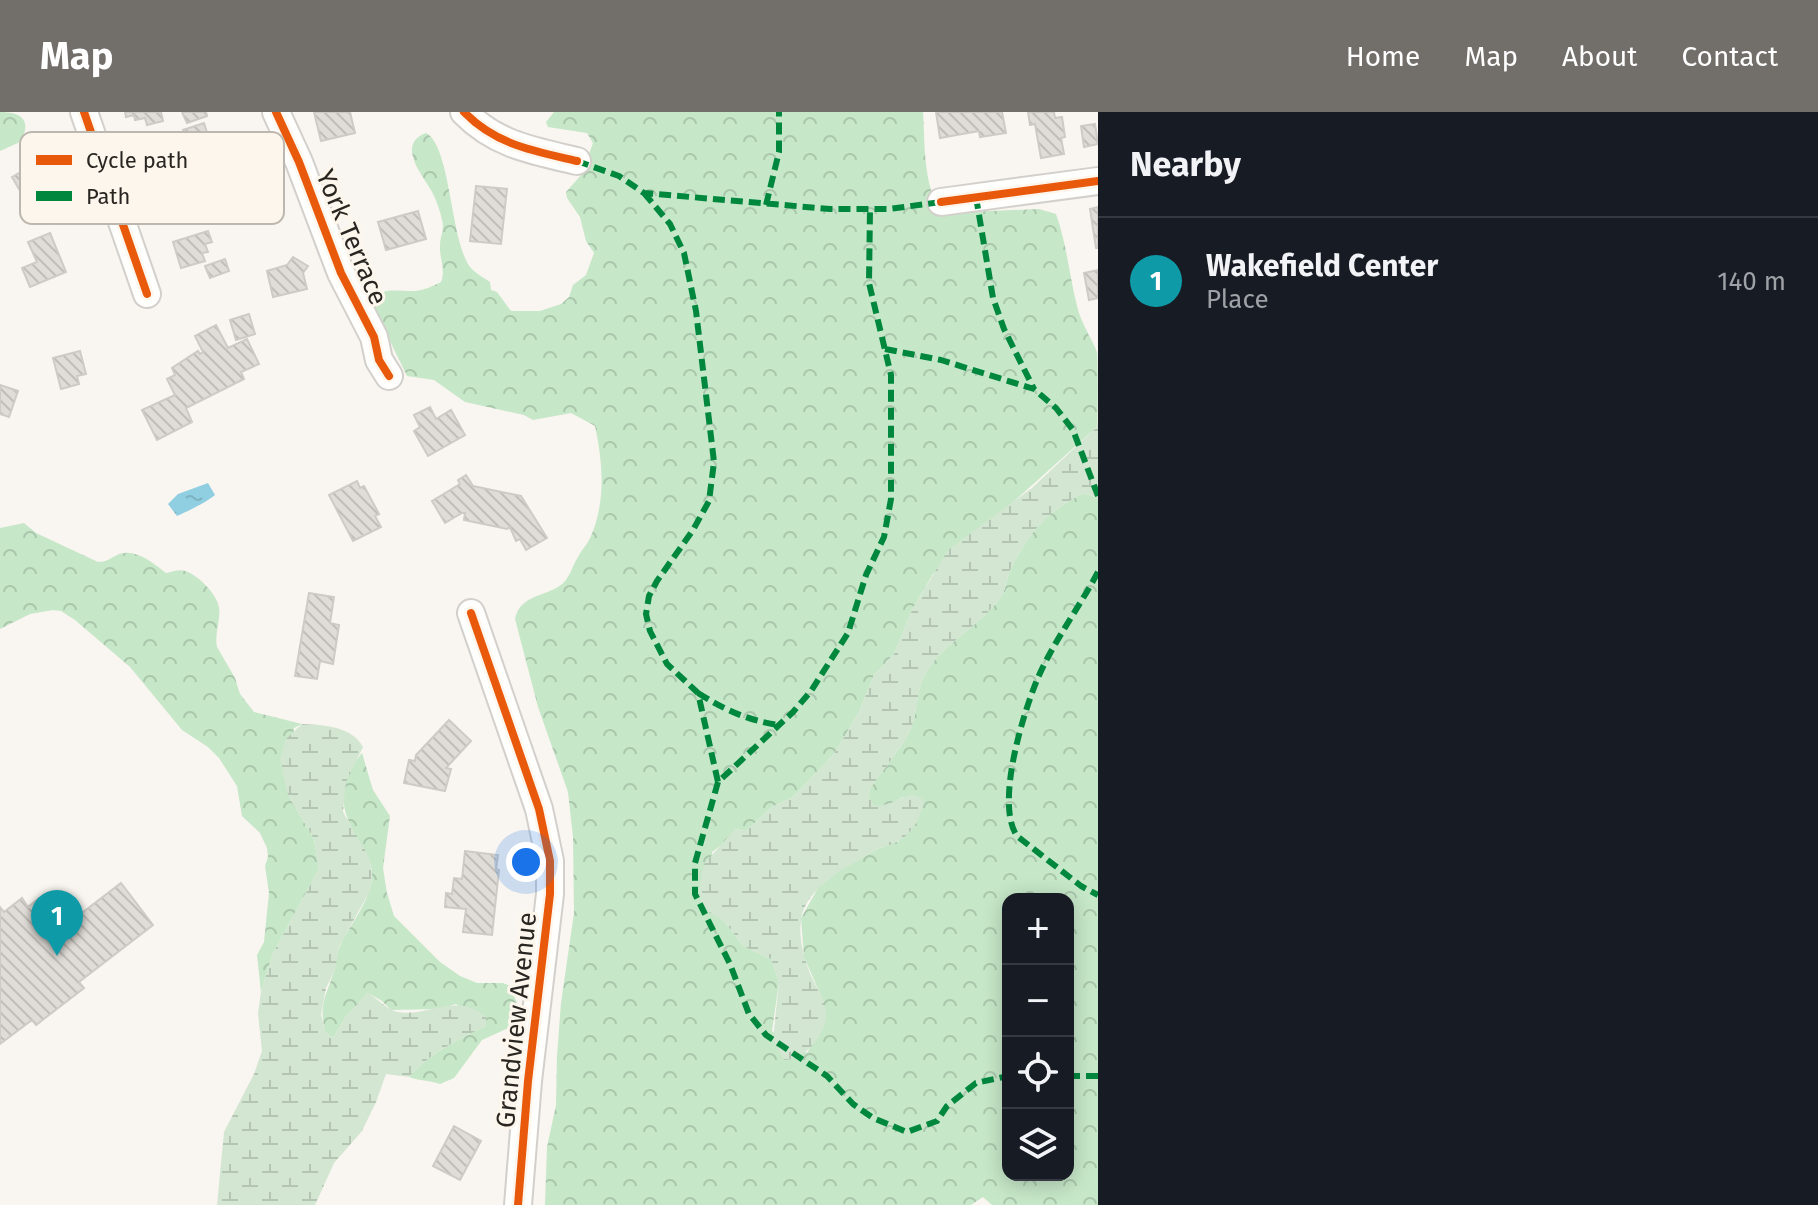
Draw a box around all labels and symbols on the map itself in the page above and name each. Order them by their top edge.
legend [20,132,284,224]
text: Cycle path [86,147,188,174]
street label: York Terrace [309,165,394,309]
text: Path [86,183,130,210]
your location [506,842,546,882]
pin: 1 [31,890,83,956]
street label: Grandview Avenue [490,911,543,1129]

